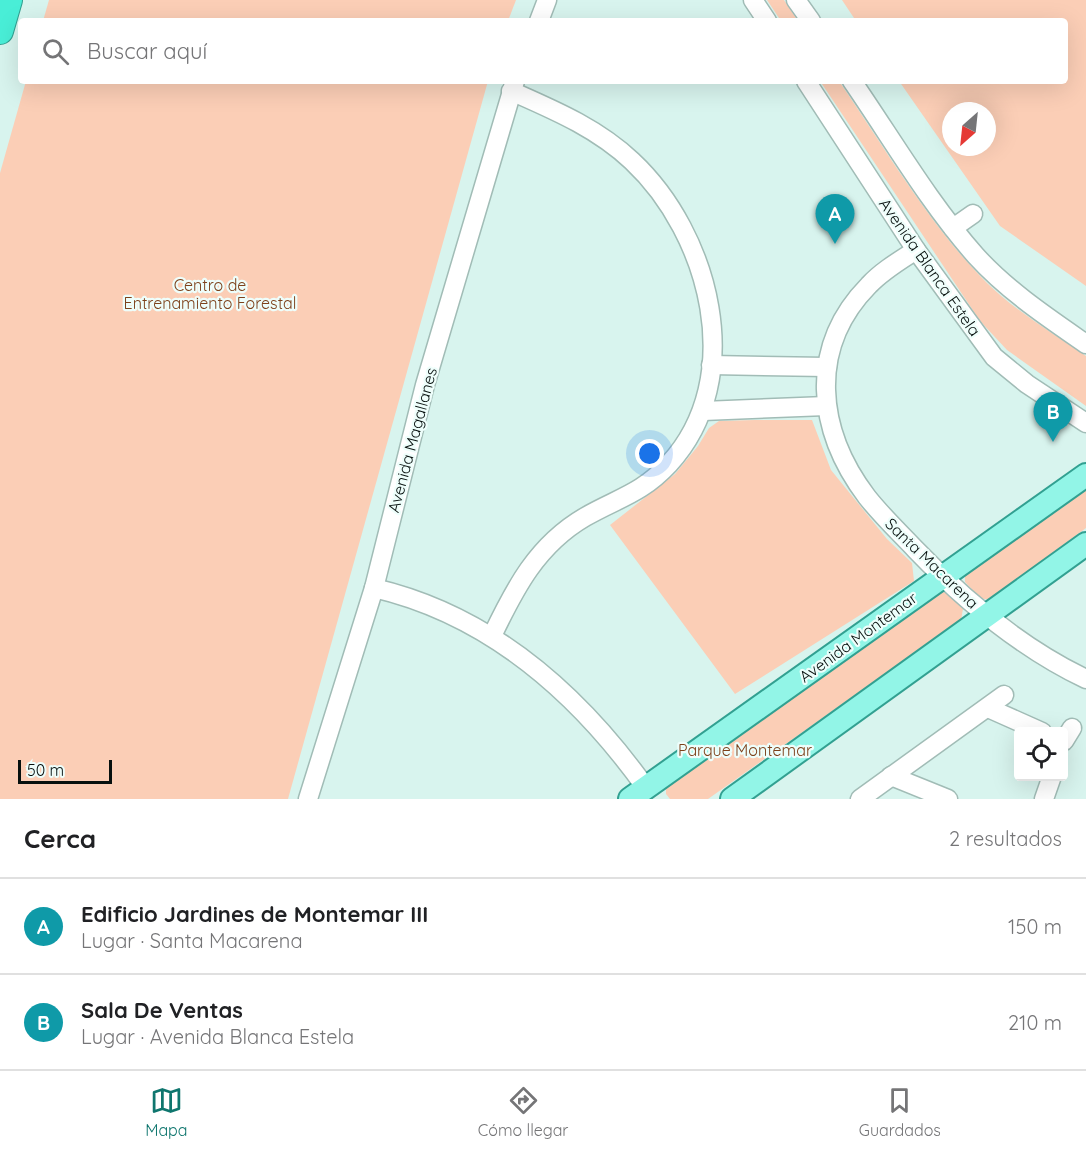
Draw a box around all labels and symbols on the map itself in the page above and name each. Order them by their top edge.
north arrow [942,102,996,156]
pin: A [816,194,854,244]
street label: Avenida Blanca Estela [875,194,985,340]
park label: Centro de Entrenamiento Forestal [124,275,296,313]
street label: Avenida Magallanes [383,365,441,515]
pin: B [1034,392,1072,442]
your location [635,439,664,468]
street label: Santa Macarena [881,513,983,613]
street label: Avenida Montemar [795,588,921,686]
park label: Parque Montemar [678,740,812,760]
scale bar [18,757,112,784]

